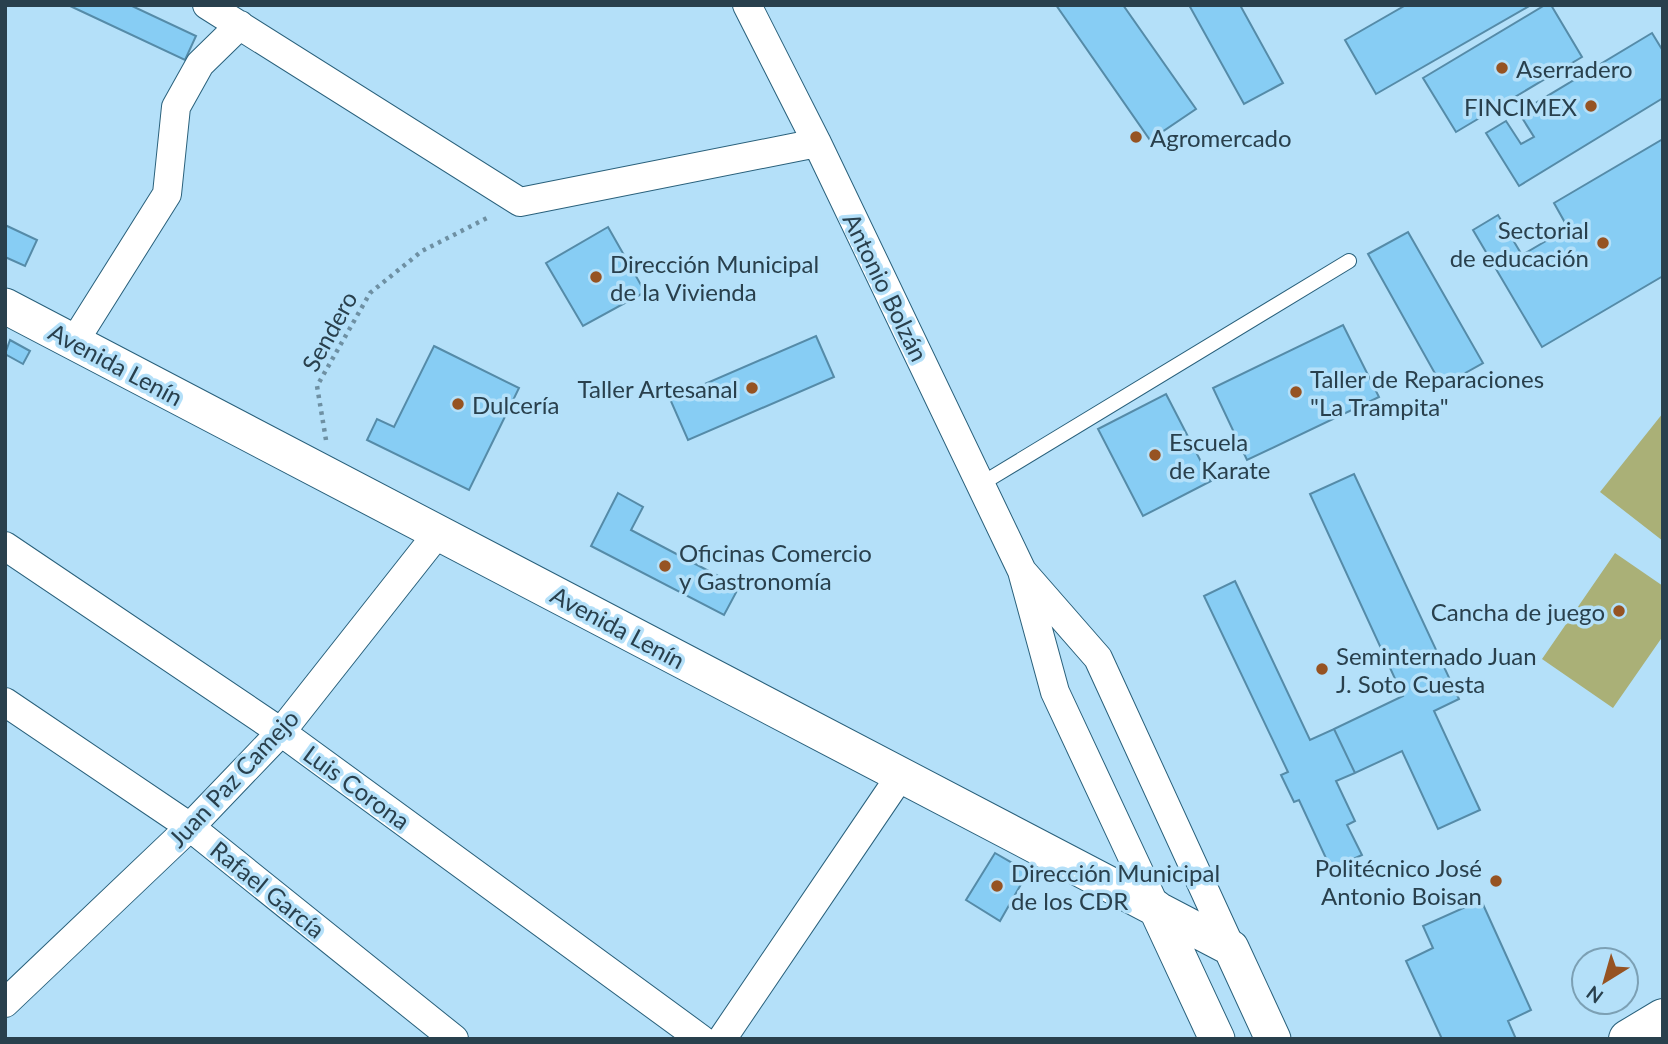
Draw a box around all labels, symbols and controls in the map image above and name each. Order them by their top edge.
place label: Aserradero [1516,54,1633,83]
marker: Aserradero [1494,60,1510,76]
place label: FINCIMEX [1464,92,1577,121]
marker: FINCIMEX [1583,98,1599,114]
place label: Agromercado [1150,123,1292,152]
marker: Agromercado [1128,129,1144,145]
street label: Antonio Bolzán [838,208,934,366]
place label: Sectorial de educación [1450,215,1589,272]
marker: Sectorial de educación [1595,235,1611,251]
place label: Dirección Municipal de la Vivienda [610,249,819,306]
marker: Dirección Municipal de la Vivienda [588,269,604,285]
street label: Sendero [295,286,363,376]
street label: Avenida Lenín [44,317,188,411]
place label: Taller de Reparaciones "La Trampita" [1310,364,1544,421]
place label: Taller Artesanal [578,374,738,403]
marker: Taller Artesanal [744,380,760,396]
marker: Taller de Reparaciones "La Trampita" [1288,384,1304,400]
place label: Dulcería [472,390,559,419]
marker: Dulcería [450,396,466,412]
place label: Escuela de Karate [1169,427,1271,484]
marker: Escuela de Karate [1147,447,1163,463]
place label: Oficinas Comercio y Gastronomía [679,538,872,595]
marker: Oficinas Comercio y Gastronomía [657,558,673,574]
street label: Avenida Lenín [546,580,690,674]
place label: Cancha de juego [1431,597,1605,626]
marker: Cancha de juego [1611,603,1627,619]
place label: Seminternado Juan J. Soto Cuesta [1336,641,1537,698]
marker: Seminternado Juan J. Soto Cuesta [1314,661,1330,677]
street label: Juan Paz Camejo [162,703,304,853]
street label: Luis Corona [298,739,416,835]
street label: Rafael García [205,834,331,944]
place label: Politécnico José Antonio Boisan [1315,853,1482,910]
place label: Dirección Municipal de los CDR [1011,858,1220,915]
marker: Politécnico José Antonio Boisan [1488,873,1504,889]
marker: Dirección Municipal de los CDR [989,878,1005,894]
north arrow [1570,946,1640,1016]
text: N [1582,981,1607,1009]

